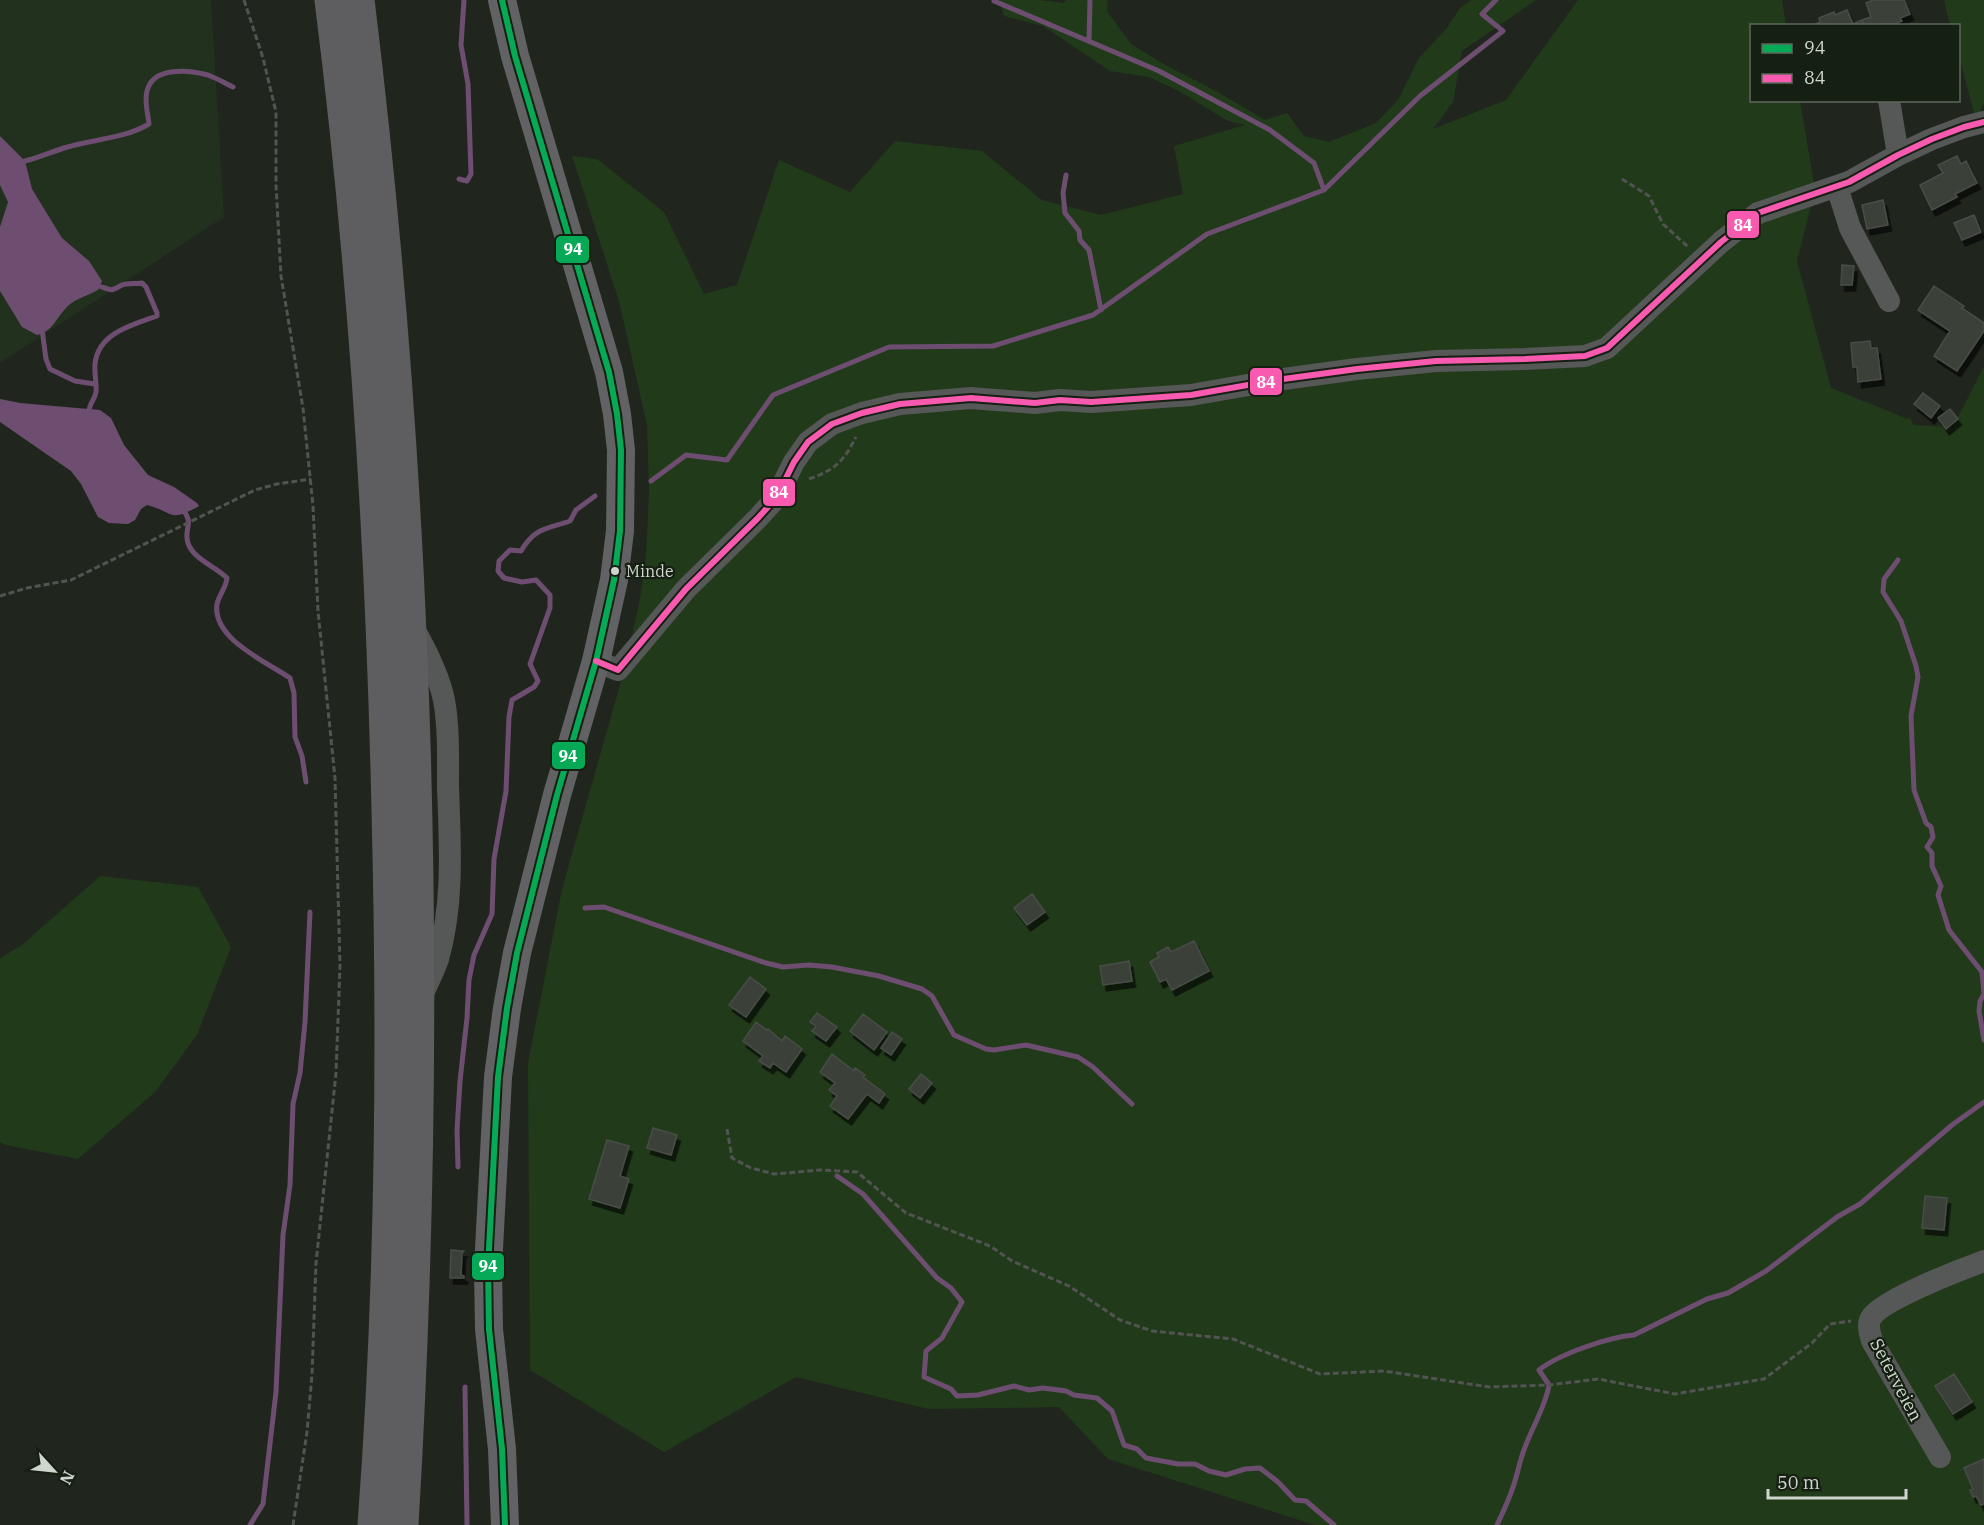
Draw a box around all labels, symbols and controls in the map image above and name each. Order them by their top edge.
legend [1750,24,1960,102]
text: 94 [1804,36,1826,59]
text: 84 [1804,66,1826,89]
line badge: 84 [1726,210,1760,239]
text: 84 [1733,215,1753,235]
line badge: 94 [555,235,590,264]
text: 94 [563,239,583,259]
line badge: 84 [1249,367,1283,396]
text: 84 [1256,372,1276,392]
line badge: 84 [762,478,796,507]
text: 84 [769,482,789,502]
place label: Minde [626,561,674,581]
marker: Minde [609,565,621,577]
line badge: 94 [551,741,586,770]
text: 94 [558,746,578,766]
line badge: 94 [471,1252,505,1281]
text: 94 [478,1256,498,1276]
street label: Seterveien [1865,1334,1928,1425]
north arrow [24,1441,84,1501]
scale bar [1768,1462,1906,1500]
text: N [56,1468,79,1488]
text: 50 m [1777,1471,1820,1494]

